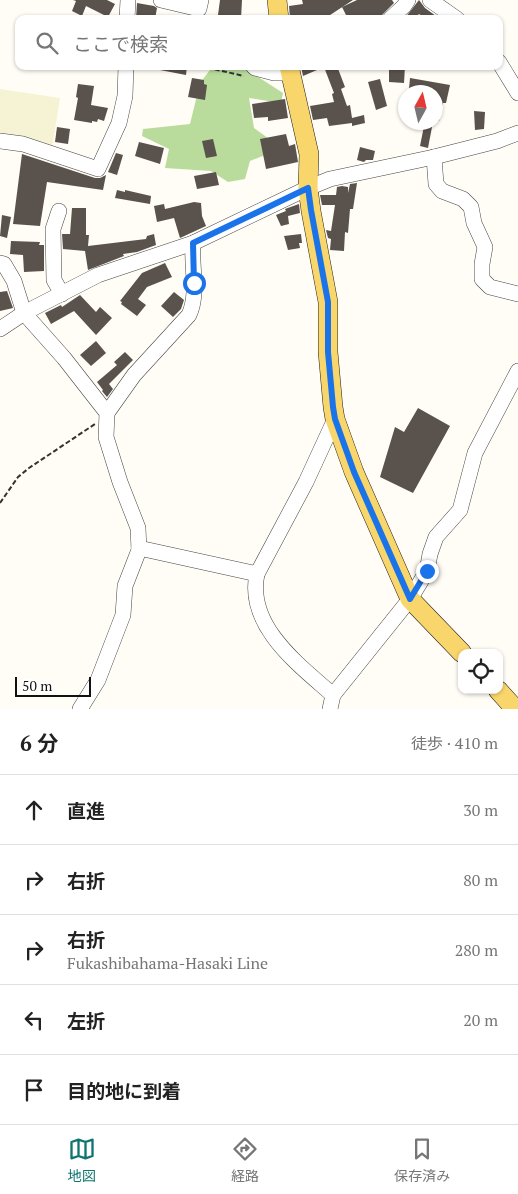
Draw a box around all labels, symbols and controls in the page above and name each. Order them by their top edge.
search box [15,15,503,70]
icon: search [33,29,61,57]
text: ここで検索 [73,31,168,56]
north arrow [398,85,443,130]
route start [183,272,206,295]
route end [416,560,439,583]
map controls [458,649,503,694]
button: locate [458,649,503,694]
scale bar [15,674,91,697]
text: 50 m [22,676,52,695]
text: 6 分 [20,729,59,757]
text: 徒歩 · 410 m [411,732,498,754]
icon: ahead [20,796,48,824]
text: 直進 [67,798,105,823]
text: 30 m [463,799,498,821]
icon: right [20,866,48,894]
text: 右折 [67,868,105,893]
text: 80 m [463,869,498,891]
text: 右折 [67,927,105,952]
icon: right [20,936,48,964]
text: 280 m [455,939,498,961]
text: Fukashibahama-Hasaki Line [67,952,268,974]
icon: left [20,1006,48,1034]
text: 左折 [67,1008,105,1033]
text: 20 m [463,1009,498,1031]
icon: arrive [20,1076,48,1104]
text: 目的地に到着 [67,1078,181,1103]
tab: 地図 [68,1135,96,1185]
tab: 経路 [231,1135,259,1185]
tab: 保存済み [394,1135,450,1185]

